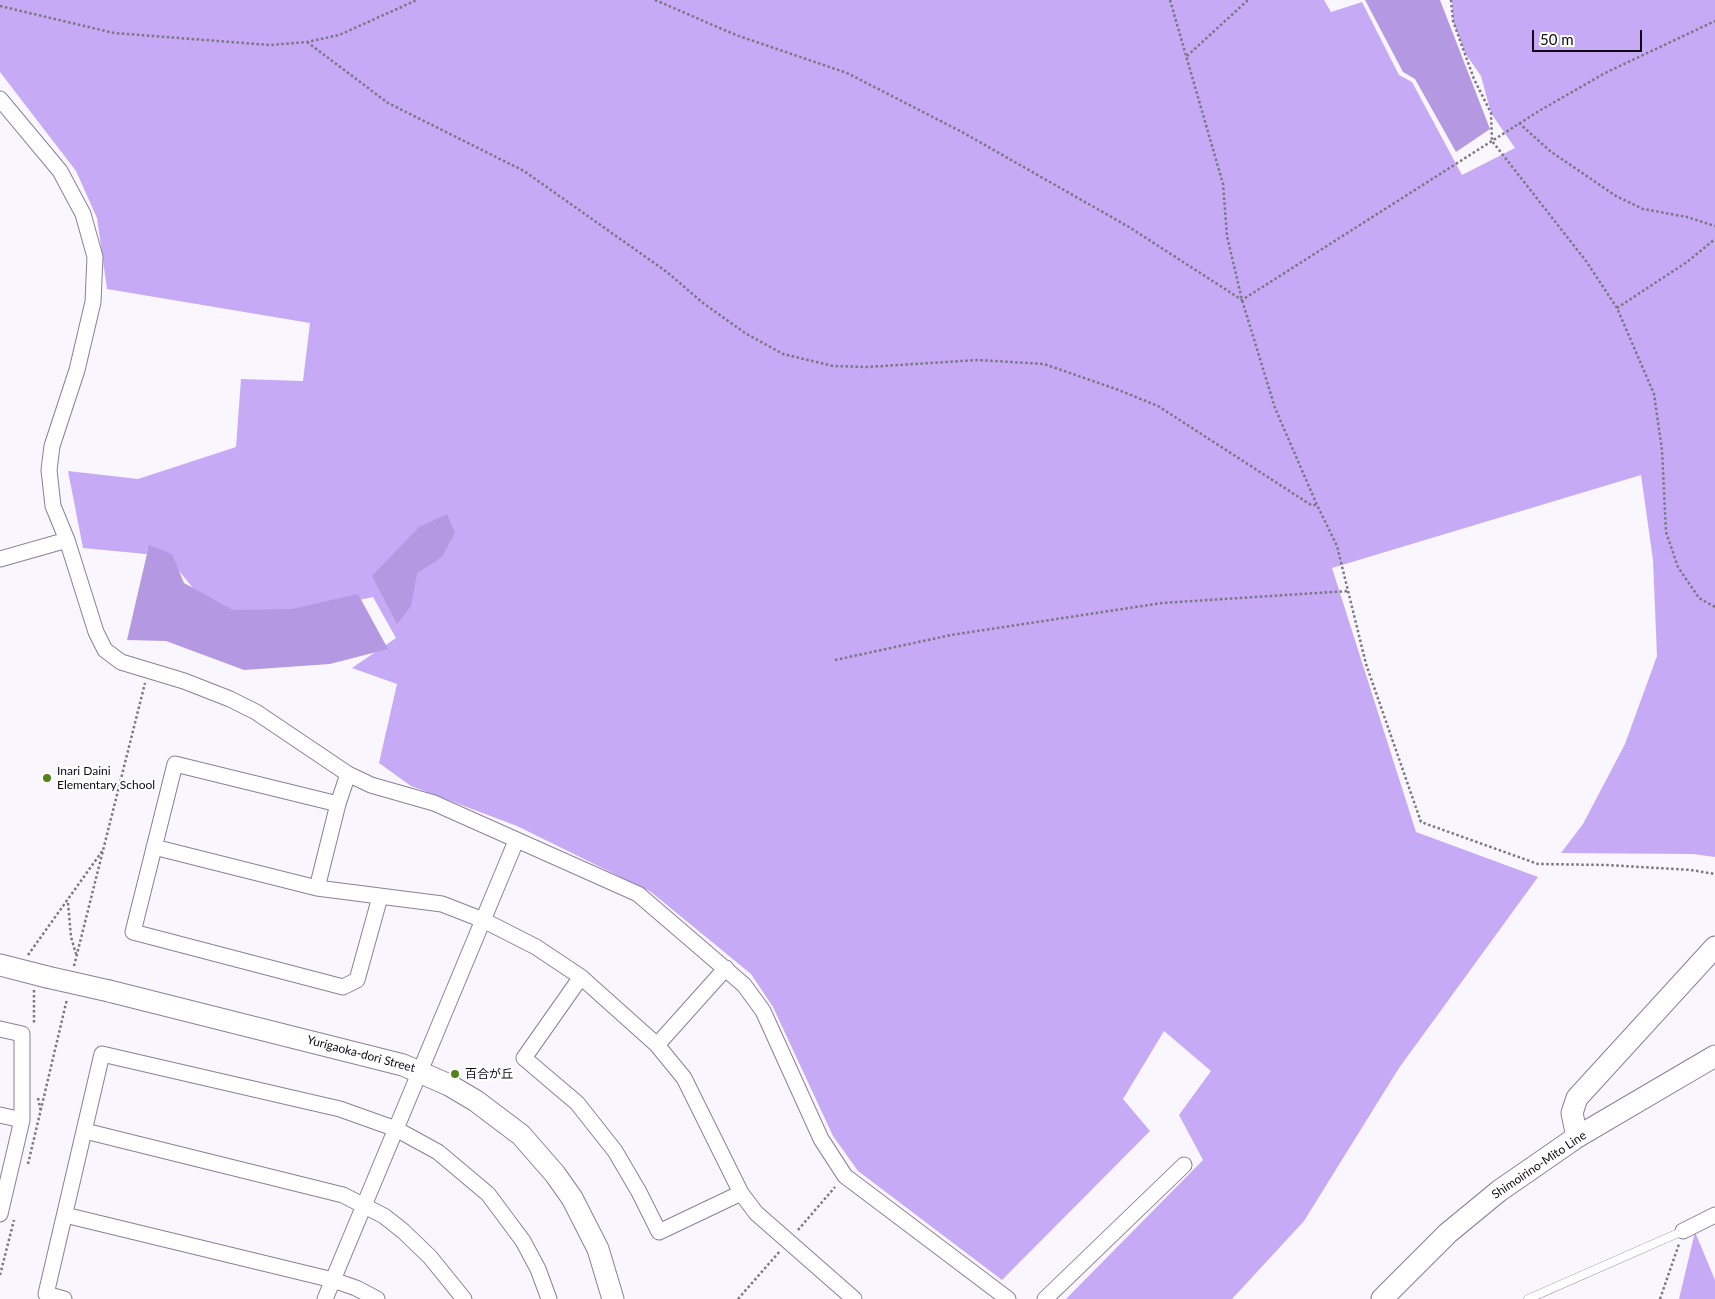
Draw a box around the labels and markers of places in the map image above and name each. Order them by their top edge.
place label: Inari Daini Elementary School [57,764,155,792]
marker: Inari Daini Elementary School [41,772,53,784]
place label: 百合が丘 [465,1067,513,1081]
marker: 百合が丘 [449,1068,461,1080]

